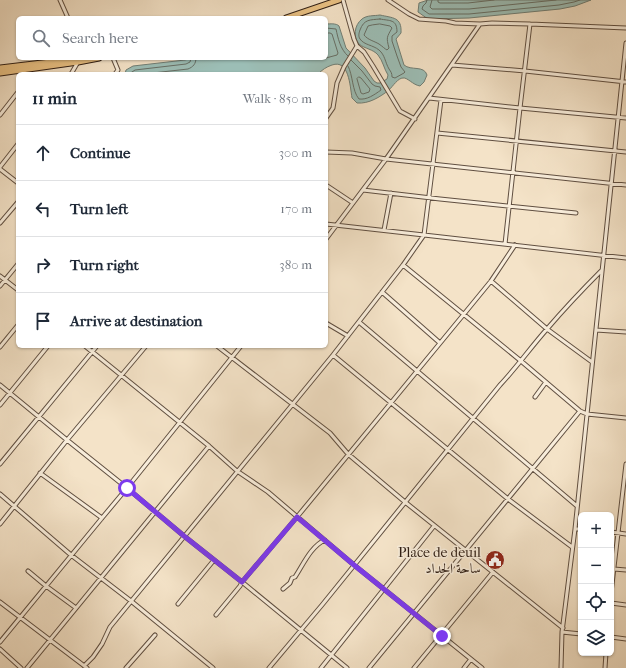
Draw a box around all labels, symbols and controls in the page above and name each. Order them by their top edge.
search box [16,16,328,60]
icon: search [30,27,52,49]
text: Search here [62,29,138,47]
text: 11 min [32,88,77,108]
text: Walk · 850 m [243,91,312,106]
icon: ahead [32,142,54,164]
text: Continue [70,144,130,162]
text: 300 m [279,145,312,160]
icon: left [32,198,54,220]
text: Turn left [70,200,128,218]
text: 170 m [280,201,312,216]
icon: right [32,254,54,276]
text: Turn right [70,256,139,274]
text: 380 m [279,257,312,272]
icon: arrive [32,310,54,332]
text: Arrive at destination [70,312,202,330]
route start [118,479,136,497]
map controls [578,512,614,656]
button: + [578,512,614,548]
place label: Place de deuil ساحة الحداد [398,544,481,577]
button: − [578,548,614,584]
public building icon: Place de deuil ساحة الحداد [484,549,506,571]
button: locate [578,584,614,620]
button: layers [578,620,614,656]
route end [433,627,451,645]

